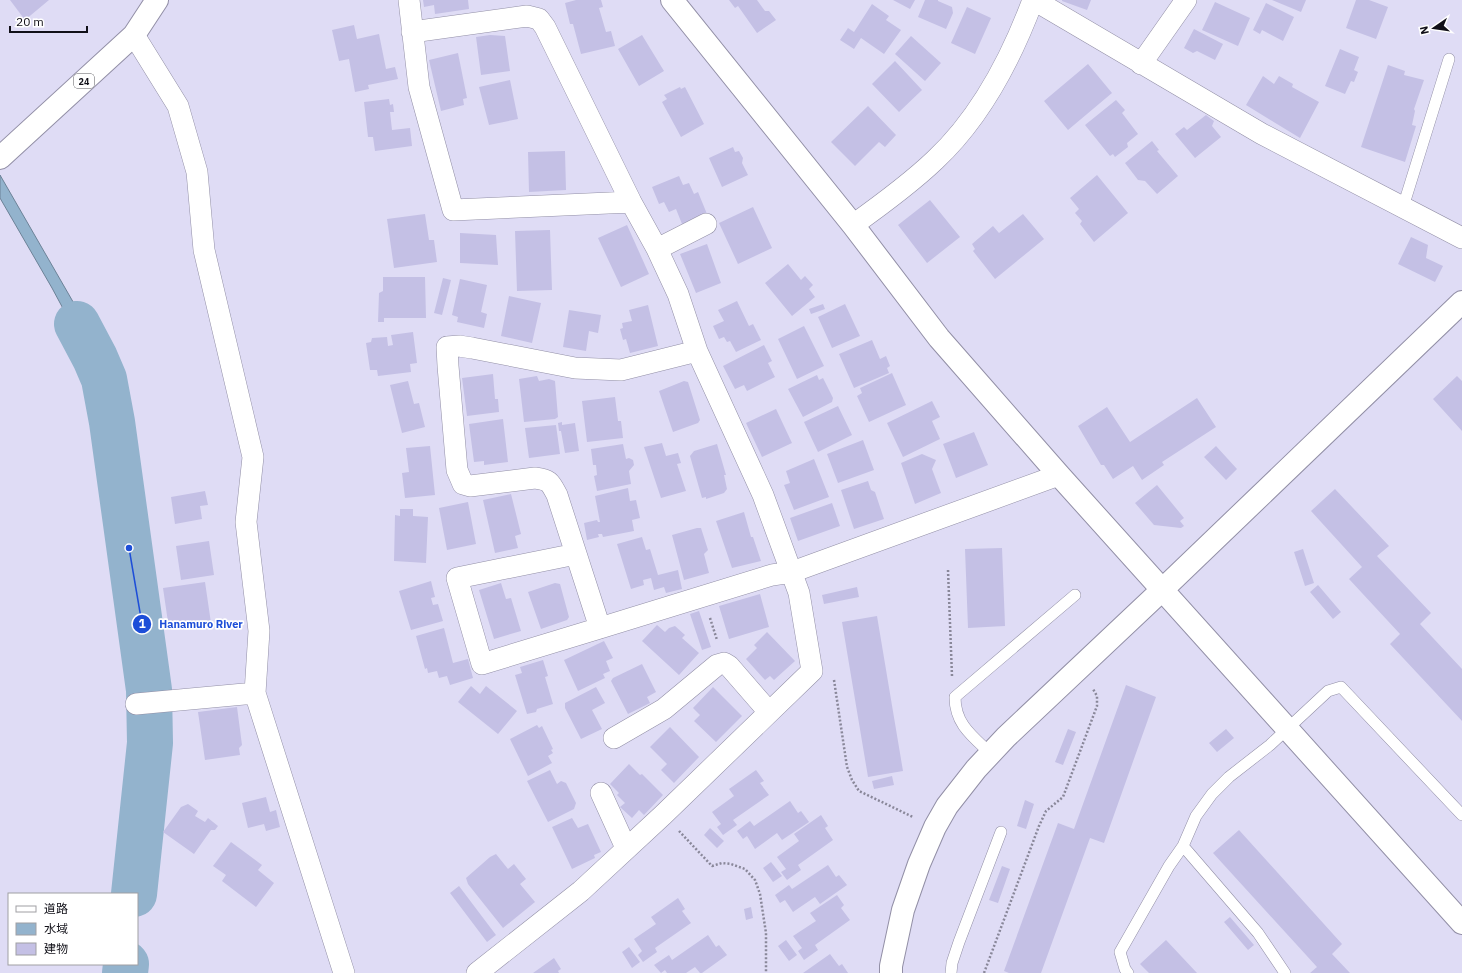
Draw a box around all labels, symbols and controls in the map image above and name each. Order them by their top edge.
scale bar [10,8,87,34]
north arrow [1414,8,1454,48]
text: 20 m [16,14,44,29]
text: N [1417,25,1432,36]
road number: 24 [74,74,94,88]
callout: Hanamuro River [132,613,251,636]
text: 1 [138,616,146,631]
text: Hanamuro River [159,617,243,631]
legend [8,893,138,965]
text: 道路 [44,901,68,916]
text: 水域 [44,921,68,936]
text: 建物 [44,941,68,956]

